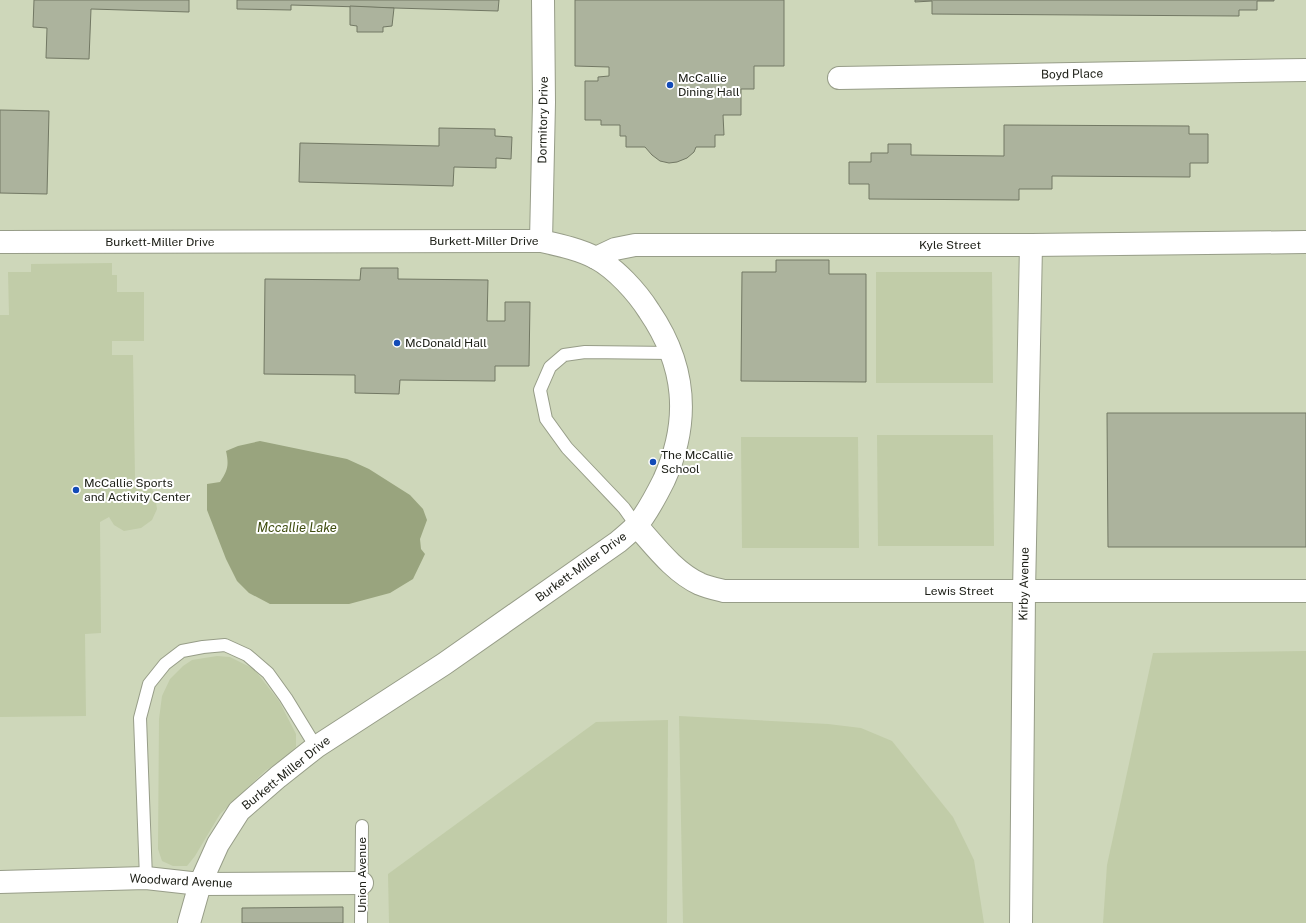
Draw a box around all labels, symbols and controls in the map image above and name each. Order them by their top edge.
street label: Boyd Place [1041,66,1103,82]
place label: McCallie Dining Hall [678,71,740,99]
street label: Dormitory Drive [535,76,551,164]
marker: McCallie Dining Hall [665,80,675,90]
street label: Burkett-Miller Drive [429,234,539,248]
street label: Burkett-Miller Drive [105,235,215,249]
street label: Kyle Street [919,238,981,252]
place label: McDonald Hall [405,336,487,350]
marker: McDonald Hall [392,338,402,348]
place label: The McCallie School [661,448,734,476]
marker: The McCallie School [648,457,658,467]
place label: McCallie Sports and Activity Center [84,476,191,504]
marker: McCallie Sports and Activity Center [71,485,81,495]
water label: Mccallie Lake [257,520,337,535]
street label: Burkett-Miller Drive [533,529,629,605]
street label: Kirby Avenue [1016,547,1032,621]
street label: Lewis Street [924,584,994,598]
street label: Burkett-Miller Drive [239,733,333,813]
street label: Union Avenue [355,837,369,913]
street label: Woodward Avenue [129,871,233,891]

